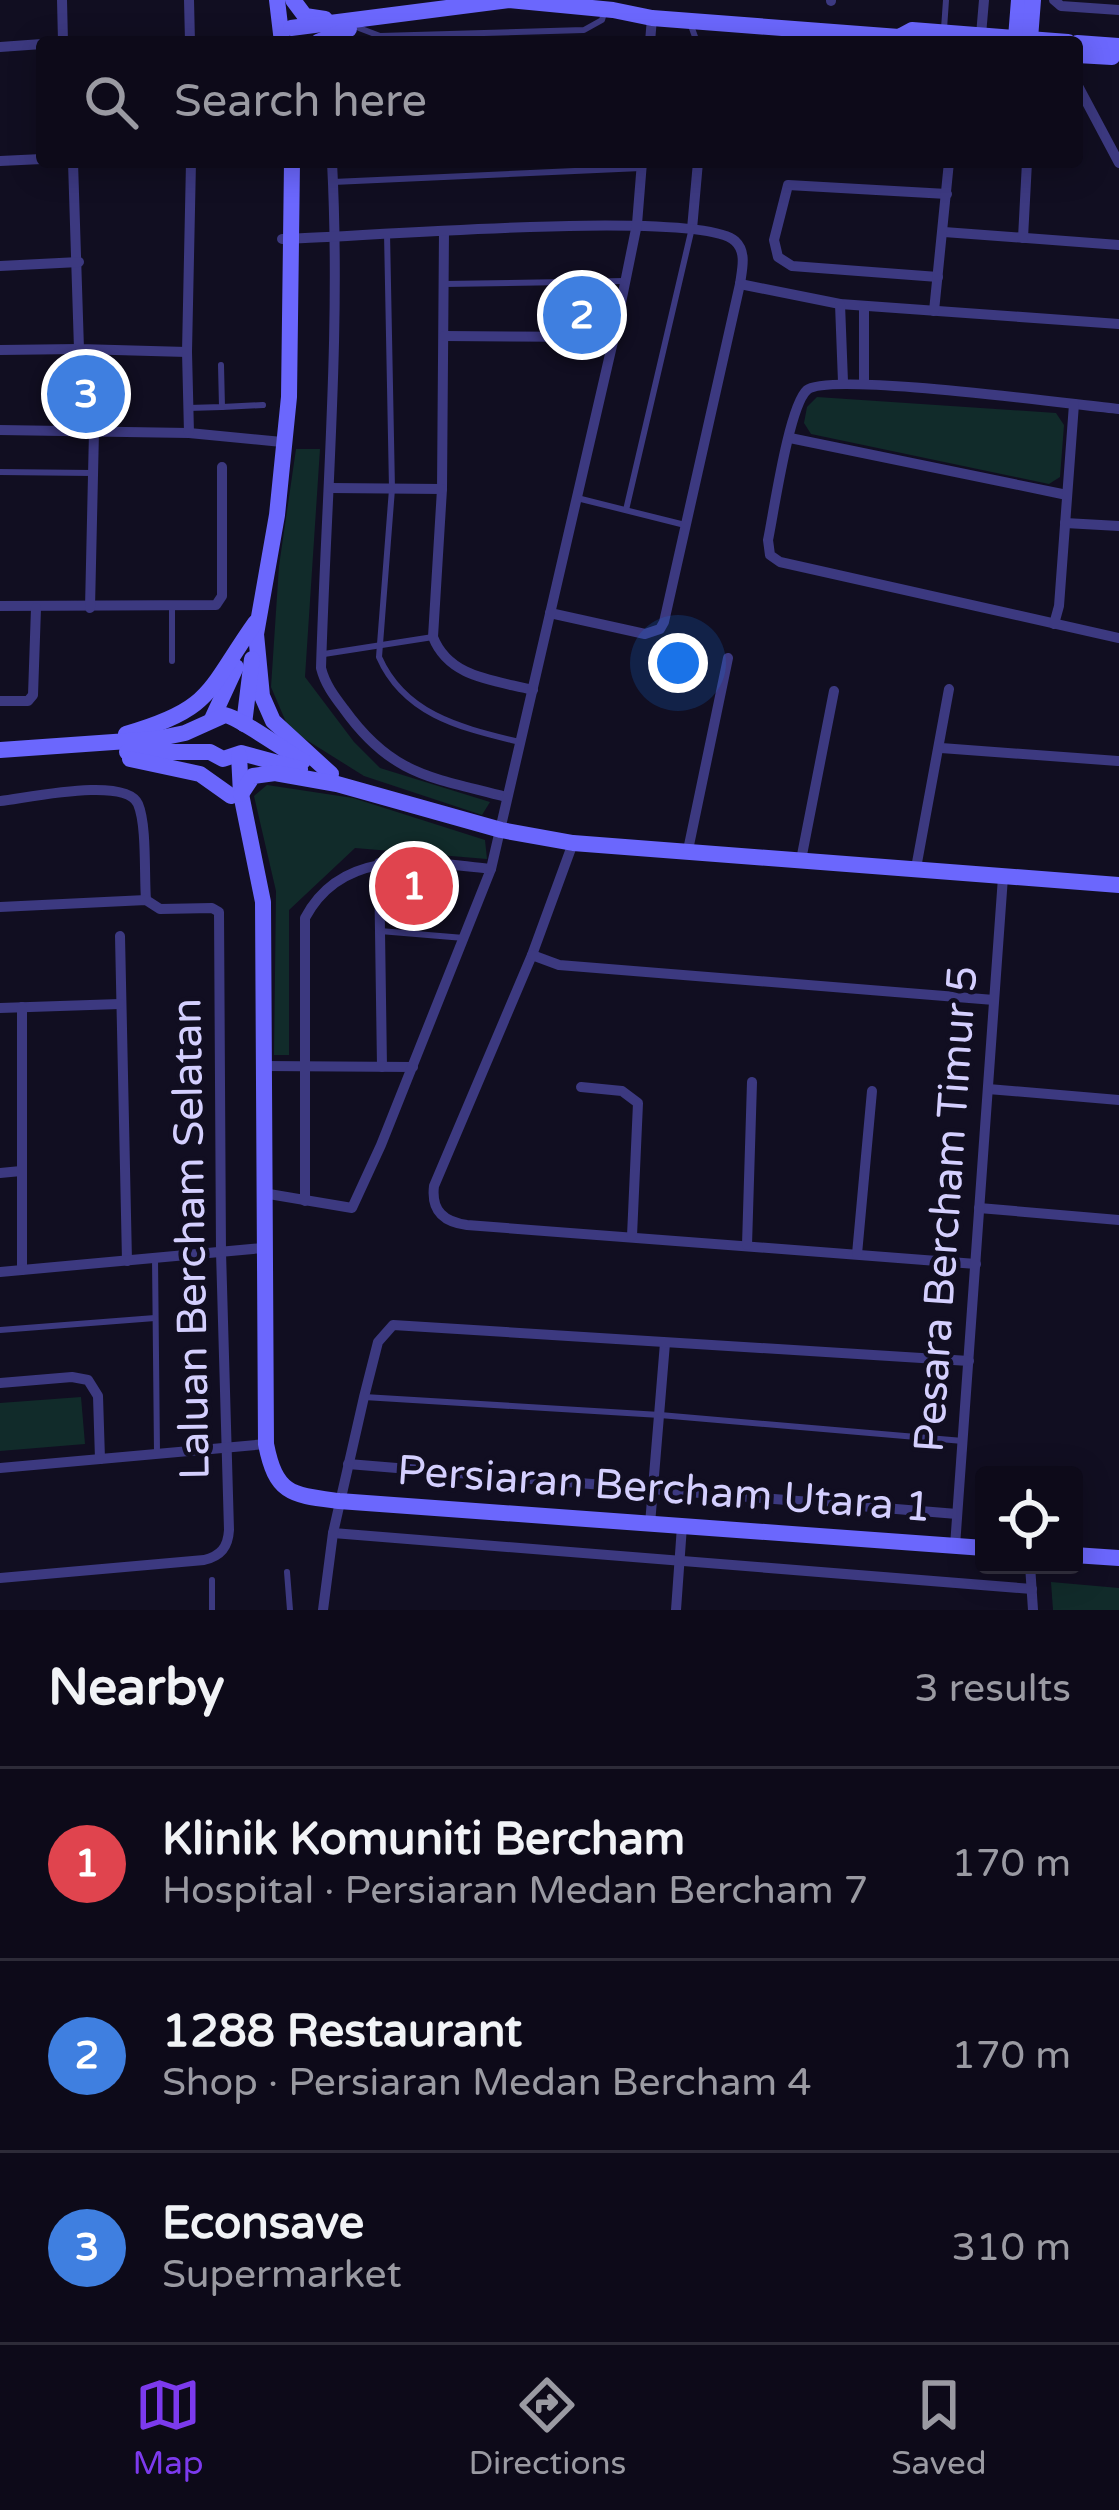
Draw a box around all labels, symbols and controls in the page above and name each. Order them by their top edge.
search box [36,36,1083,168]
icon: search [78,69,144,135]
text: Search here [174,75,427,129]
pin: 2 [543,270,621,360]
pin: 3 [47,349,125,439]
your location [648,633,708,693]
pin: 1 [375,841,453,931]
street label: Pesara Bercham Timur 5 [904,964,988,1454]
street label: Laluan Bercham Selatan [161,998,221,1480]
street label: Persiaran Bercham Utara 1 [395,1445,933,1533]
map controls [975,1466,1083,1574]
button: locate [975,1466,1083,1574]
text: Nearby [48,1657,225,1719]
text: 3 results [914,1665,1071,1712]
text: Klinik Komuniti Bercham [162,1813,685,1867]
text: 1 [75,1840,99,1887]
text: 170 m [952,1840,1071,1887]
text: Hospital · Persiaran Medan Bercham 7 [162,1867,868,1914]
text: 1288 Restaurant [162,2005,522,2059]
text: 2 [75,2032,99,2079]
text: 170 m [952,2032,1071,2079]
text: Shop · Persiaran Medan Bercham 4 [162,2059,812,2106]
text: Econsave [162,2197,364,2251]
text: 3 [75,2224,99,2271]
text: 310 m [952,2224,1071,2271]
text: Supermarket [162,2251,402,2298]
tab: Map [132,2372,204,2483]
tab: Directions [468,2372,626,2483]
tab: Saved [891,2372,987,2483]

